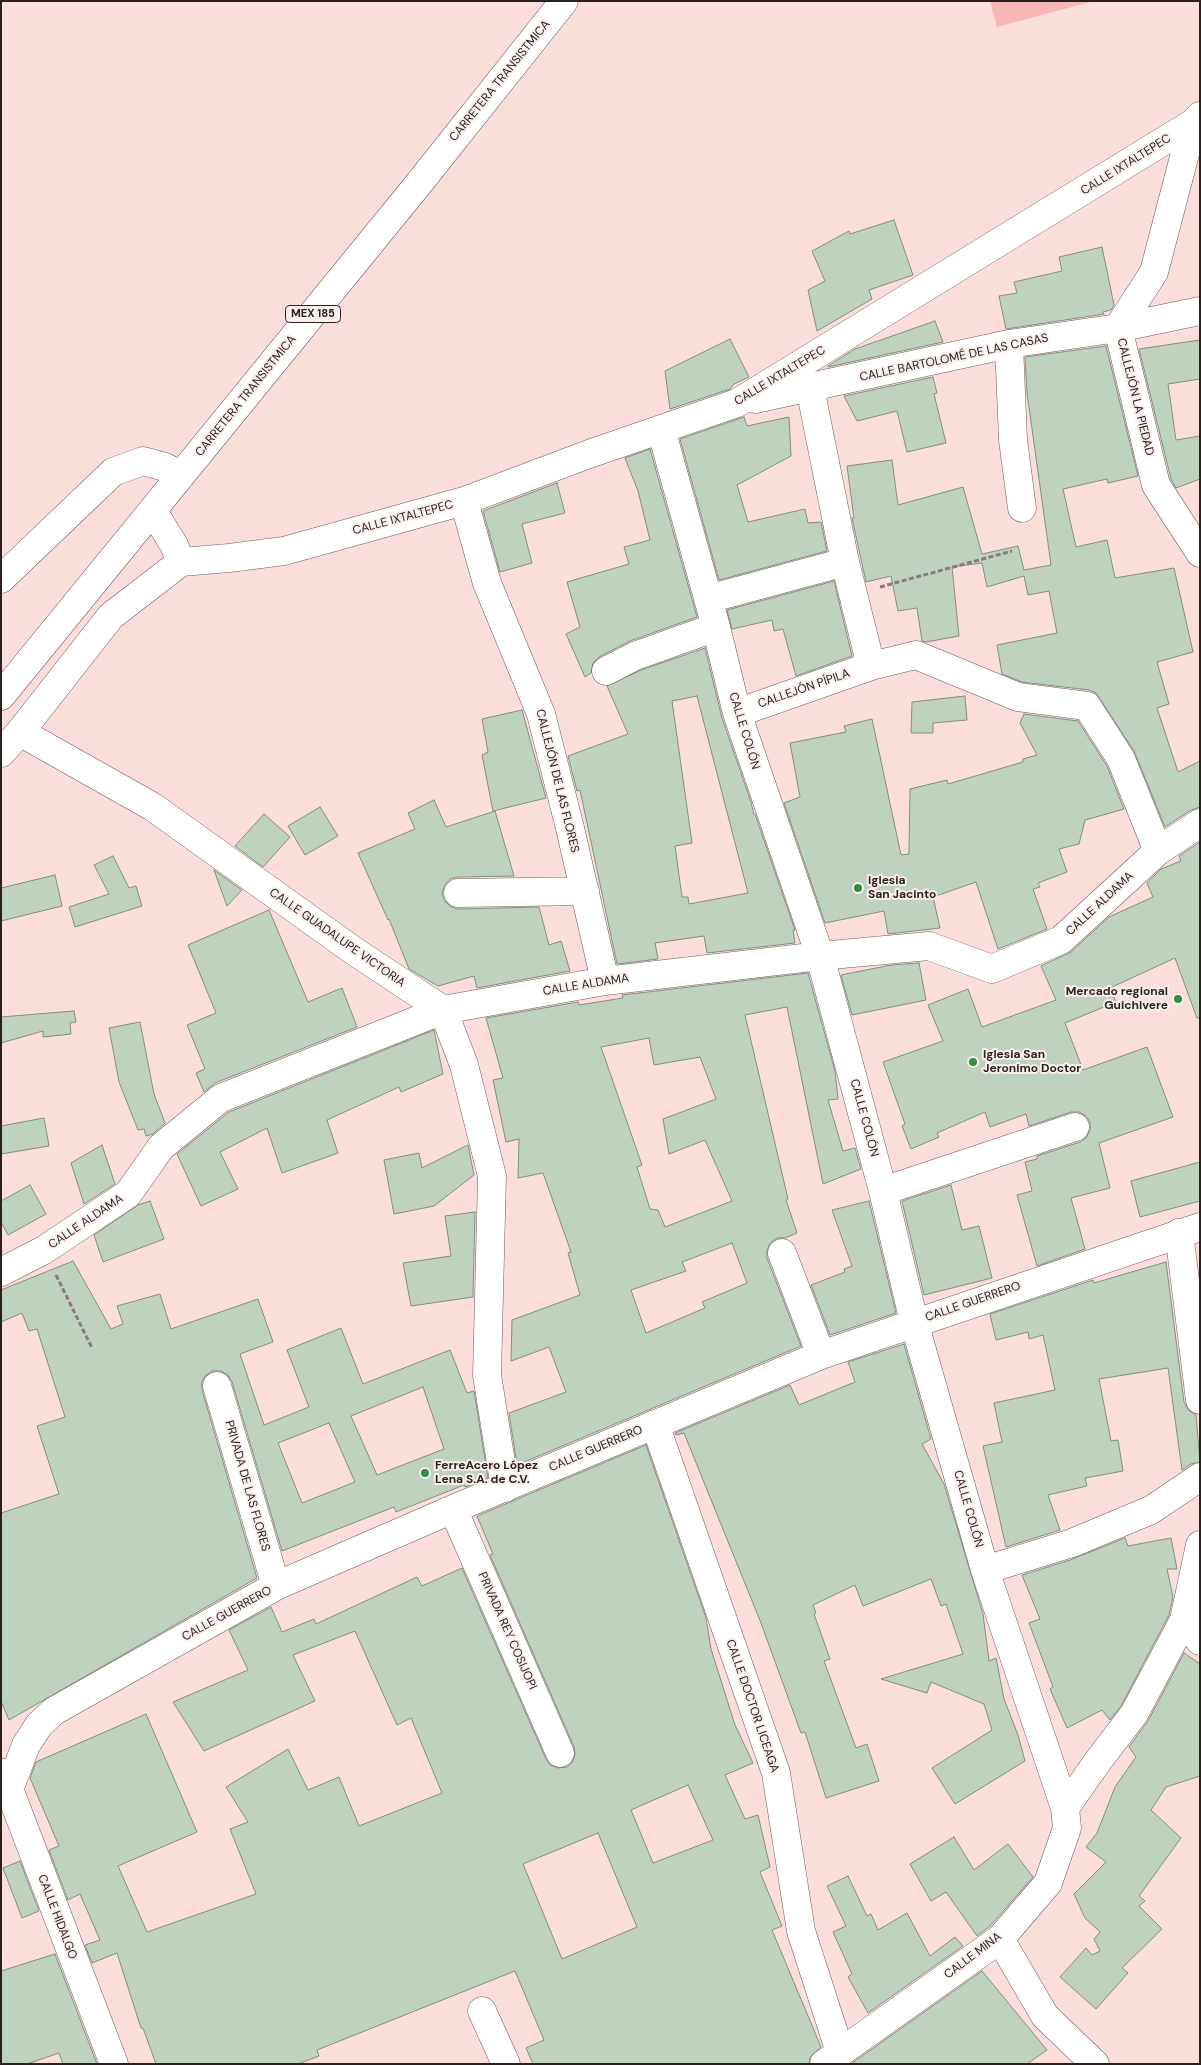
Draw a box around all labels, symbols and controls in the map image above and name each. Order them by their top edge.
street label: CARRETERA TRANSISTMICA [447,17,553,145]
street label: CALLE IXTALTEPEC [1078,131,1174,199]
road number: MEX 185 [286,306,340,322]
street label: CALLE BARTOLOMÉ DE LAS CASAS [858,331,1050,385]
street label: CARRETERA TRANSISTMICA [193,332,299,460]
street label: CALLEJÓN LA PIEDAD [1113,337,1157,457]
street label: CALLE IXTALTEPEC [732,343,828,409]
street label: CALLE IXTALTEPEC [351,498,455,538]
street label: CALLEJÓN PÍPILA [756,666,852,712]
street label: CALLE COLÓN [725,691,763,771]
street label: CALLEJÓN DE LAS FLORES [532,708,582,854]
street label: CALLE ALDAMA [1063,869,1137,939]
place label: iglesia San Jacinto [868,874,936,902]
marker: iglesia San Jacinto [852,882,864,894]
street label: CALLE GUADALUPE VICTORIA [266,885,408,991]
street label: CALLE ALDAMA [542,971,630,999]
place label: Mercado regional Guichivere [1066,985,1168,1013]
marker: Mercado regional Guichivere [1172,993,1184,1005]
place label: Iglesia San Jeronimo Doctor [983,1048,1081,1076]
marker: Iglesia San Jeronimo Doctor [967,1056,979,1068]
street label: CALLE COLÓN [847,1077,881,1159]
street label: CALLE ALDAMA [46,1192,126,1252]
street label: CALLE GUERRERO [923,1279,1023,1325]
street label: PRIVADA DE LAS FLORES [221,1419,273,1553]
street label: CALLE GUERRERO [547,1423,645,1475]
place label: FerreAcero López Lena S.A. de C.V. [435,1459,538,1487]
marker: FerreAcero López Lena S.A. de C.V. [419,1467,431,1479]
street label: CALLE COLÓN [950,1469,986,1549]
street label: PRIVADA REY COSIJOPI [475,1570,539,1692]
street label: CALLE GUERRERO [180,1583,274,1645]
street label: CALLE DOCTOR LICEAGA [722,1638,782,1774]
street label: CALLE HIDALGO [34,1873,80,1961]
street label: CALLE MINA [941,1930,1005,1982]

